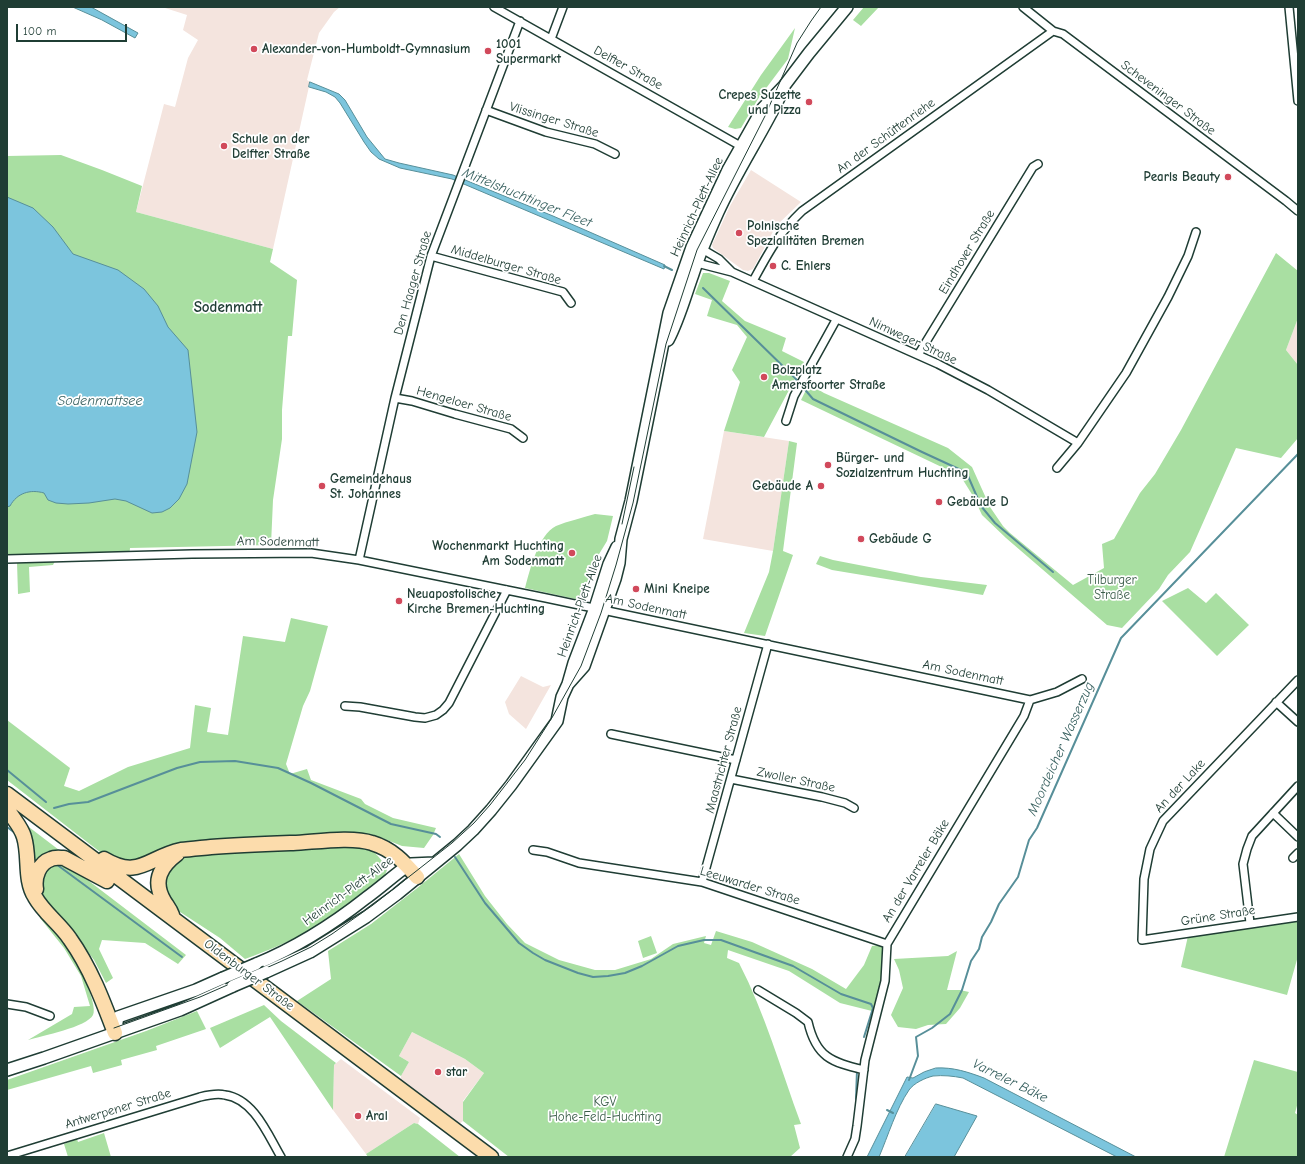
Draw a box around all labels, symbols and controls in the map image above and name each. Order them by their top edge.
scale bar [18,16,129,42]
text: 100 m [23,24,56,38]
place label: 1001 Supermarkt [496,36,561,67]
place label: Alexander-von-Humboldt-Gymnasium [262,41,470,57]
street label: Delfter Straße [591,43,665,93]
marker: Alexander-von-Humboldt-Gymnasium [249,44,259,54]
marker: 1001 Supermarkt [483,46,493,56]
street label: Scheveninger Straße [1117,57,1219,139]
place label: Crepes Suzette und Pizza [718,87,801,118]
street label: An der Schüttenriehe [834,95,938,177]
marker: Crepes Suzette und Pizza [804,97,814,107]
street label: Vlissinger Straße [507,99,601,141]
place label: Schule an der Delfter Straße [232,131,310,162]
marker: Schule an der Delfter Straße [219,141,229,151]
street label: Heinrich-Plett-Allee [667,155,727,259]
water label: Mittelshuchtinger Fleet [460,164,594,232]
place label: Pearls Beauty [1143,169,1220,185]
marker: Pearls Beauty [1223,172,1233,182]
street label: Eindhover Straße [936,207,998,297]
place label: Polnische Spezialitäten Bremen [747,218,864,249]
marker: Polnische Spezialitäten Bremen [734,228,744,238]
street label: Den Haager Straße [391,229,435,337]
street label: Middelburger Straße [449,242,563,288]
place label: C. Ehlers [781,258,831,274]
marker: C. Ehlers [768,261,778,271]
district label: Sodenmatt [194,299,262,317]
street label: Nimweger Straße [867,314,959,368]
place label: Bolzplatz Amersfoorter Straße [772,362,885,393]
marker: Bolzplatz Amersfoorter Straße [759,372,769,382]
street label: Hengeloer Straße [415,383,513,425]
water label: Sodenmattsee [58,393,142,409]
place label: Bürger- und Sozialzentrum Huchting [836,450,969,481]
marker: Bürger- und Sozialzentrum Huchting [823,460,833,470]
place label: Gemeindehaus St. Johannes [330,471,411,502]
place label: Gebäude A [752,478,813,494]
marker: Gemeindehaus St. Johannes [317,481,327,491]
marker: Gebäude A [816,481,826,491]
place label: Gebäude D [947,494,1009,510]
marker: Gebäude D [934,497,944,507]
place label: Gebäude G [869,531,932,547]
street label: Am Sodenmatt [237,533,319,551]
marker: Gebäude G [856,534,866,544]
place label: Wochenmarkt Huchting Am Sodenmatt [432,538,564,569]
marker: Wochenmarkt Huchting Am Sodenmatt [567,548,577,558]
street label: Heinrich-Plett-Allee [554,552,606,660]
park label: Tilburger Straße [1087,572,1137,603]
place label: Mini Kneipe [644,581,710,597]
marker: Mini Kneipe [631,584,641,594]
place label: Neuapostolische Kirche Bremen-Huchting [407,586,545,617]
street label: Am Sodenmatt [604,591,688,623]
marker: Neuapostolische Kirche Bremen-Huchting [394,596,404,606]
street label: Am Sodenmatt [921,657,1005,689]
water label: Moordeicher Wasserzug [1024,680,1098,818]
street label: Maastrichter Straße [702,705,746,815]
street label: An der Lake [1151,756,1209,816]
street label: Zwoller Straße [755,764,837,796]
street label: An der Varreler Bäke [879,817,953,925]
street label: Heinrich-Plett-Allee [300,853,396,929]
street label: Leeuwarder Straße [698,863,802,909]
street label: Grüne Straße [1180,902,1256,930]
street label: Oldenburger Straße [201,936,297,1014]
water label: Varreler Bäke [970,1056,1050,1106]
place label: star [446,1064,467,1080]
marker: star [433,1067,443,1077]
street label: Antwerpener Straße [63,1085,173,1133]
park label: KGV Hohe-Feld-Huchting [548,1094,662,1125]
place label: Aral [366,1108,388,1124]
marker: Aral [353,1111,363,1121]

